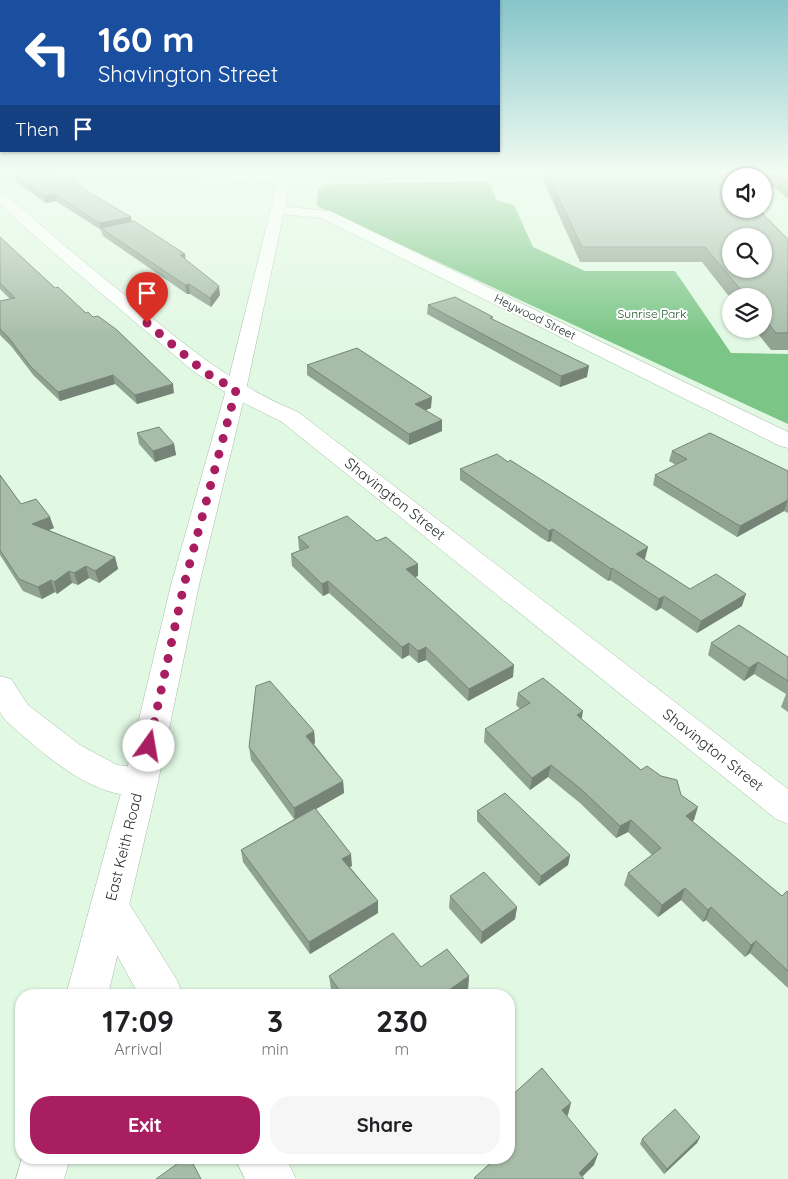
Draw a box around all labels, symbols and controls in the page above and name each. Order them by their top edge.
text: 160 m [98,17,195,61]
icon: left [15,20,80,85]
text: Shavington Street [98,60,278,88]
icon: arrive [69,115,97,143]
text: Then [15,117,59,141]
map controls [722,168,772,338]
button: sound [722,168,772,218]
button: search [722,228,772,278]
pin [126,272,168,323]
icon: arrive [133,279,161,307]
button: layers [722,288,772,338]
street label: Heywood Street [492,290,579,343]
park label: Sunrise Park [618,306,686,321]
street label: Shavington Street [341,453,450,544]
street label: Shavington Street [659,704,768,795]
position arrow [122,719,174,771]
street label: East Keith Road [101,791,146,903]
text: 17:09 [102,1002,174,1040]
text: 3 [267,1002,283,1040]
text: 230 [376,1002,428,1040]
text: Arrival [114,1039,162,1059]
text: min [261,1039,289,1059]
text: m [395,1039,409,1059]
button: Exit [30,1096,260,1154]
button: Share [270,1096,500,1154]

